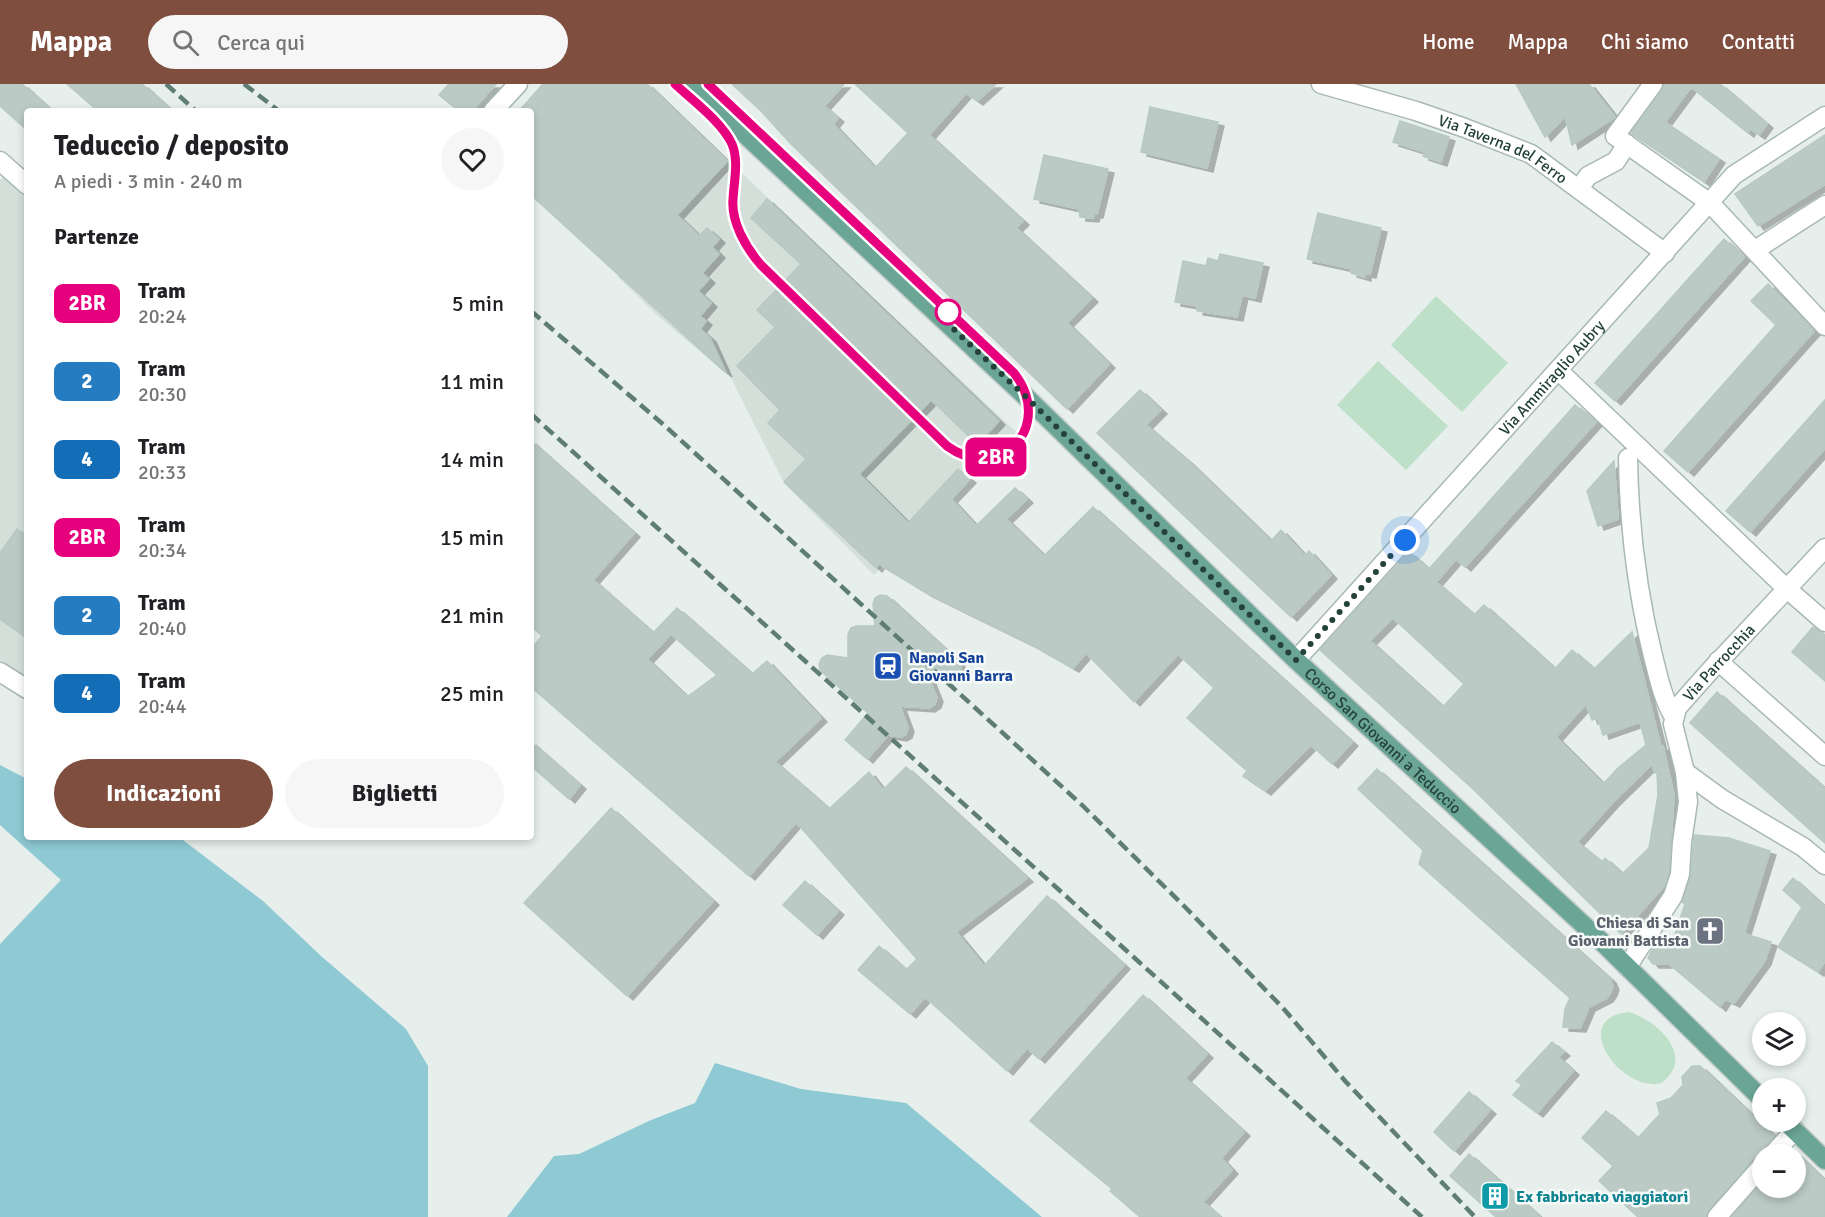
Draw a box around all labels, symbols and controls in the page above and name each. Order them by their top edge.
search box [148,15,568,69]
text: Mappa [30,25,112,59]
icon: search [169,26,202,59]
text: Cerca qui [217,29,305,56]
text: Home [1422,29,1475,55]
text: Mappa [1508,29,1568,55]
text: Chi siamo [1601,29,1689,55]
text: Contatti [1722,29,1795,55]
street label: Via Taverna del Ferro [1435,111,1571,189]
button: heart [441,128,504,191]
text: Teduccio / deposito [54,129,289,163]
text: A piedi · 3 min · 240 m [54,169,243,194]
text: Partenze [54,223,139,250]
text: Tram [138,277,186,304]
text: 2BR [68,290,106,316]
text: 5 min [452,290,504,317]
unlabelled marker [935,299,961,325]
text: 20:24 [138,304,187,329]
street label: Via Ammiraglio Aubry [1495,316,1610,440]
text: Tram [138,355,186,382]
text: 2 [81,368,93,394]
text: 11 min [440,368,504,395]
text: 20:30 [138,382,187,407]
text: Tram [138,433,186,460]
line badge: 2BR [962,438,1030,476]
text: 2BR [977,444,1015,470]
text: 4 [81,446,93,472]
text: 14 min [440,446,504,473]
text: 20:33 [138,460,187,485]
text: Tram [138,511,186,538]
text: 2BR [68,524,106,550]
text: 15 min [440,524,504,551]
your location [1390,525,1420,555]
text: 20:34 [138,538,187,563]
text: Tram [138,589,186,616]
text: 2 [81,602,93,628]
text: 21 min [440,602,504,629]
text: 20:40 [138,616,187,641]
street label: Via Parrocchia [1679,620,1760,706]
place label: Napoli San Giovanni Barra [909,648,1013,686]
station icon: Napoli San Giovanni Barra [872,650,904,682]
street label: Corso San Giovanni a Teduccio [1300,664,1465,818]
text: Tram [138,667,186,694]
text: 4 [81,680,93,706]
text: 25 min [440,680,504,707]
text: 20:44 [138,694,187,719]
button: Indicazioni [54,759,273,828]
button: Biglietti [285,759,504,828]
place label: Chiesa di San Giovanni Battista [1568,913,1689,951]
church icon: Chiesa di San Giovanni Battista [1694,915,1726,947]
map controls [1752,1012,1806,1198]
button: layers [1752,1012,1806,1066]
button: + [1752,1078,1806,1132]
button: − [1752,1144,1806,1198]
building icon: Ex fabbricato viaggiatori [1479,1180,1511,1212]
place label: Ex fabbricato viaggiatori [1516,1187,1688,1207]

